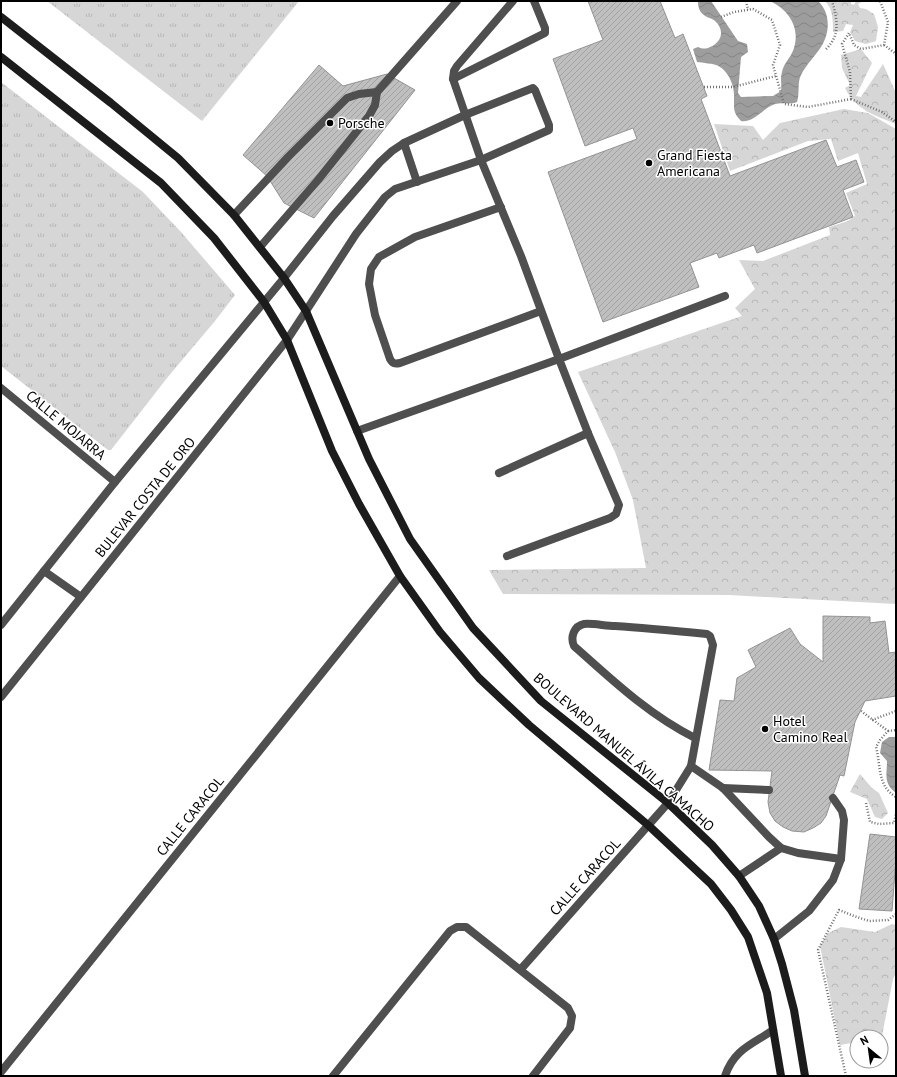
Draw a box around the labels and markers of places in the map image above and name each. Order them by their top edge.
place label: Porsche [338,114,385,132]
marker: Porsche [325,118,335,128]
place label: Grand Fiesta Americana [657,146,732,180]
marker: Grand Fiesta Americana [644,158,654,168]
place label: Hotel Camino Real [773,712,848,746]
marker: Hotel Camino Real [760,724,770,734]

